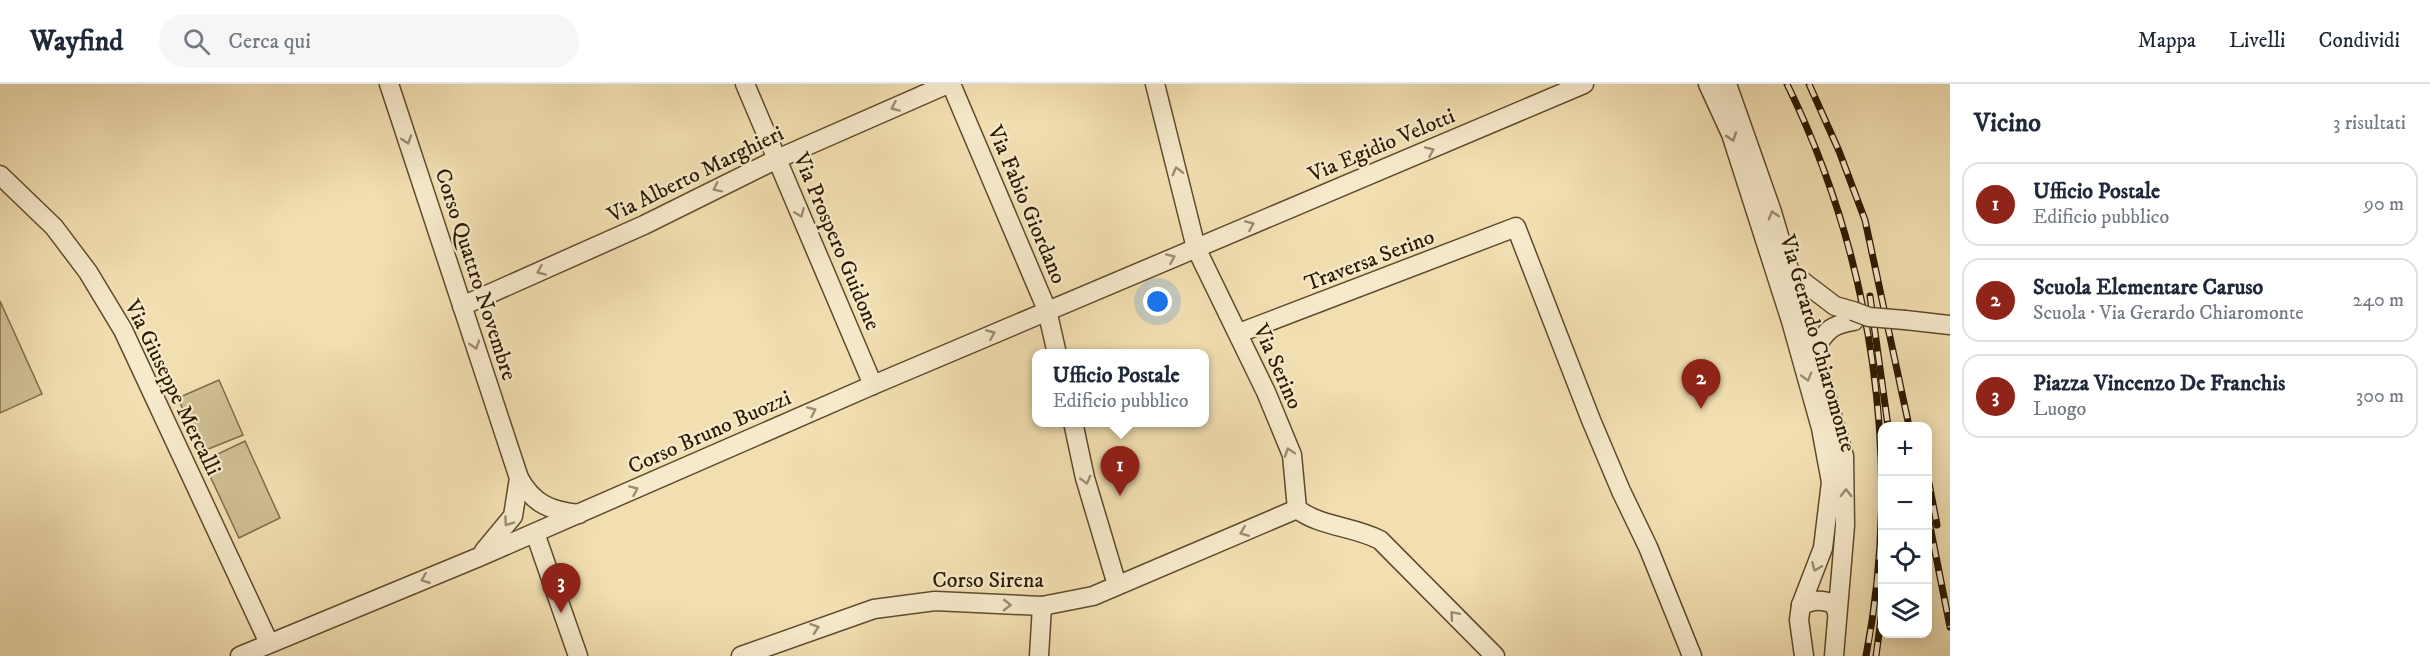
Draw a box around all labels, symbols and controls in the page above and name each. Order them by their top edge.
search box [159,14,579,68]
text: Wayfind [30,24,123,59]
icon: search [180,25,213,58]
text: Cerca qui [228,28,311,55]
text: Mappa [2138,28,2196,54]
text: Livelli [2229,28,2285,54]
text: Condividi [2318,28,2400,54]
one-way arrow [890,100,901,112]
street label: Via Egidio Velotti [1303,102,1459,189]
text: Vicino [1974,107,2041,140]
text: 3 risultati [2333,111,2406,136]
street label: Via Alberto Marghieri [602,120,788,229]
street label: Via Fabio Giordano [981,120,1072,288]
one-way arrow [1725,131,1737,142]
one-way arrow [400,134,413,145]
one-way arrow [1424,146,1435,158]
street label: Via Prospero Guidone [787,148,886,334]
street label: Corso Quattro Novembre [429,165,523,384]
one-way arrow [1171,166,1184,176]
text: Ufficio Postale [2033,178,2160,205]
one-way arrow [713,181,724,193]
text: 1 [1992,192,1999,217]
text: 90 m [2364,192,2404,217]
text: Edificio pubblico [2033,205,2169,230]
one-way arrow [793,206,805,217]
one-way arrow [1768,210,1780,221]
one-way arrow [1244,220,1255,232]
street label: Traversa Serino [1301,223,1438,298]
street label: Via Gerardo Chiaromonte [1773,231,1862,455]
one-way arrow [1165,254,1176,266]
one-way arrow [536,264,547,276]
text: Scuola Elementare Caruso [2033,274,2263,301]
your location [1143,287,1172,316]
text: 2 [1991,288,2000,313]
text: 240 m [2353,288,2404,313]
street label: Via Giuseppe Mercalli [118,294,227,480]
text: Scuola · Via Gerardo Chiaromonte [2033,301,2304,326]
street label: Via Serino [1247,319,1308,413]
one-way arrow [985,329,996,341]
one-way arrow [468,339,480,350]
popup [1032,349,1209,427]
pin: 2 [1682,360,1720,409]
text: Ufficio Postale [1052,362,1180,389]
text: Piazza Vincenzo De Franchis [2033,370,2285,397]
one-way arrow [1800,371,1812,382]
street label: Corso Bruno Buozzi [624,384,795,480]
text: 3 [1992,384,1999,409]
text: 300 m [2356,384,2404,409]
text: Edificio pubblico [1052,389,1189,414]
text: Luogo [2033,397,2086,422]
one-way arrow [806,407,817,419]
map controls [1878,422,1932,638]
button: + [1878,422,1932,476]
pin: 1 [1100,446,1140,496]
one-way arrow [1284,447,1296,457]
one-way arrow [1078,474,1091,484]
button: − [1878,476,1932,530]
one-way arrow [628,485,639,497]
one-way arrow [1840,488,1852,497]
one-way arrow [504,515,515,526]
one-way arrow [1239,525,1250,537]
button: locate [1878,530,1932,584]
one-way arrow [1811,561,1823,572]
pin: 3 [542,564,580,613]
street label: Corso Sirena [932,567,1044,594]
one-way arrow [420,572,431,584]
button: layers [1878,584,1932,638]
one-way arrow [1002,599,1011,611]
one-way arrow [1450,611,1461,621]
one-way arrow [809,623,820,636]

